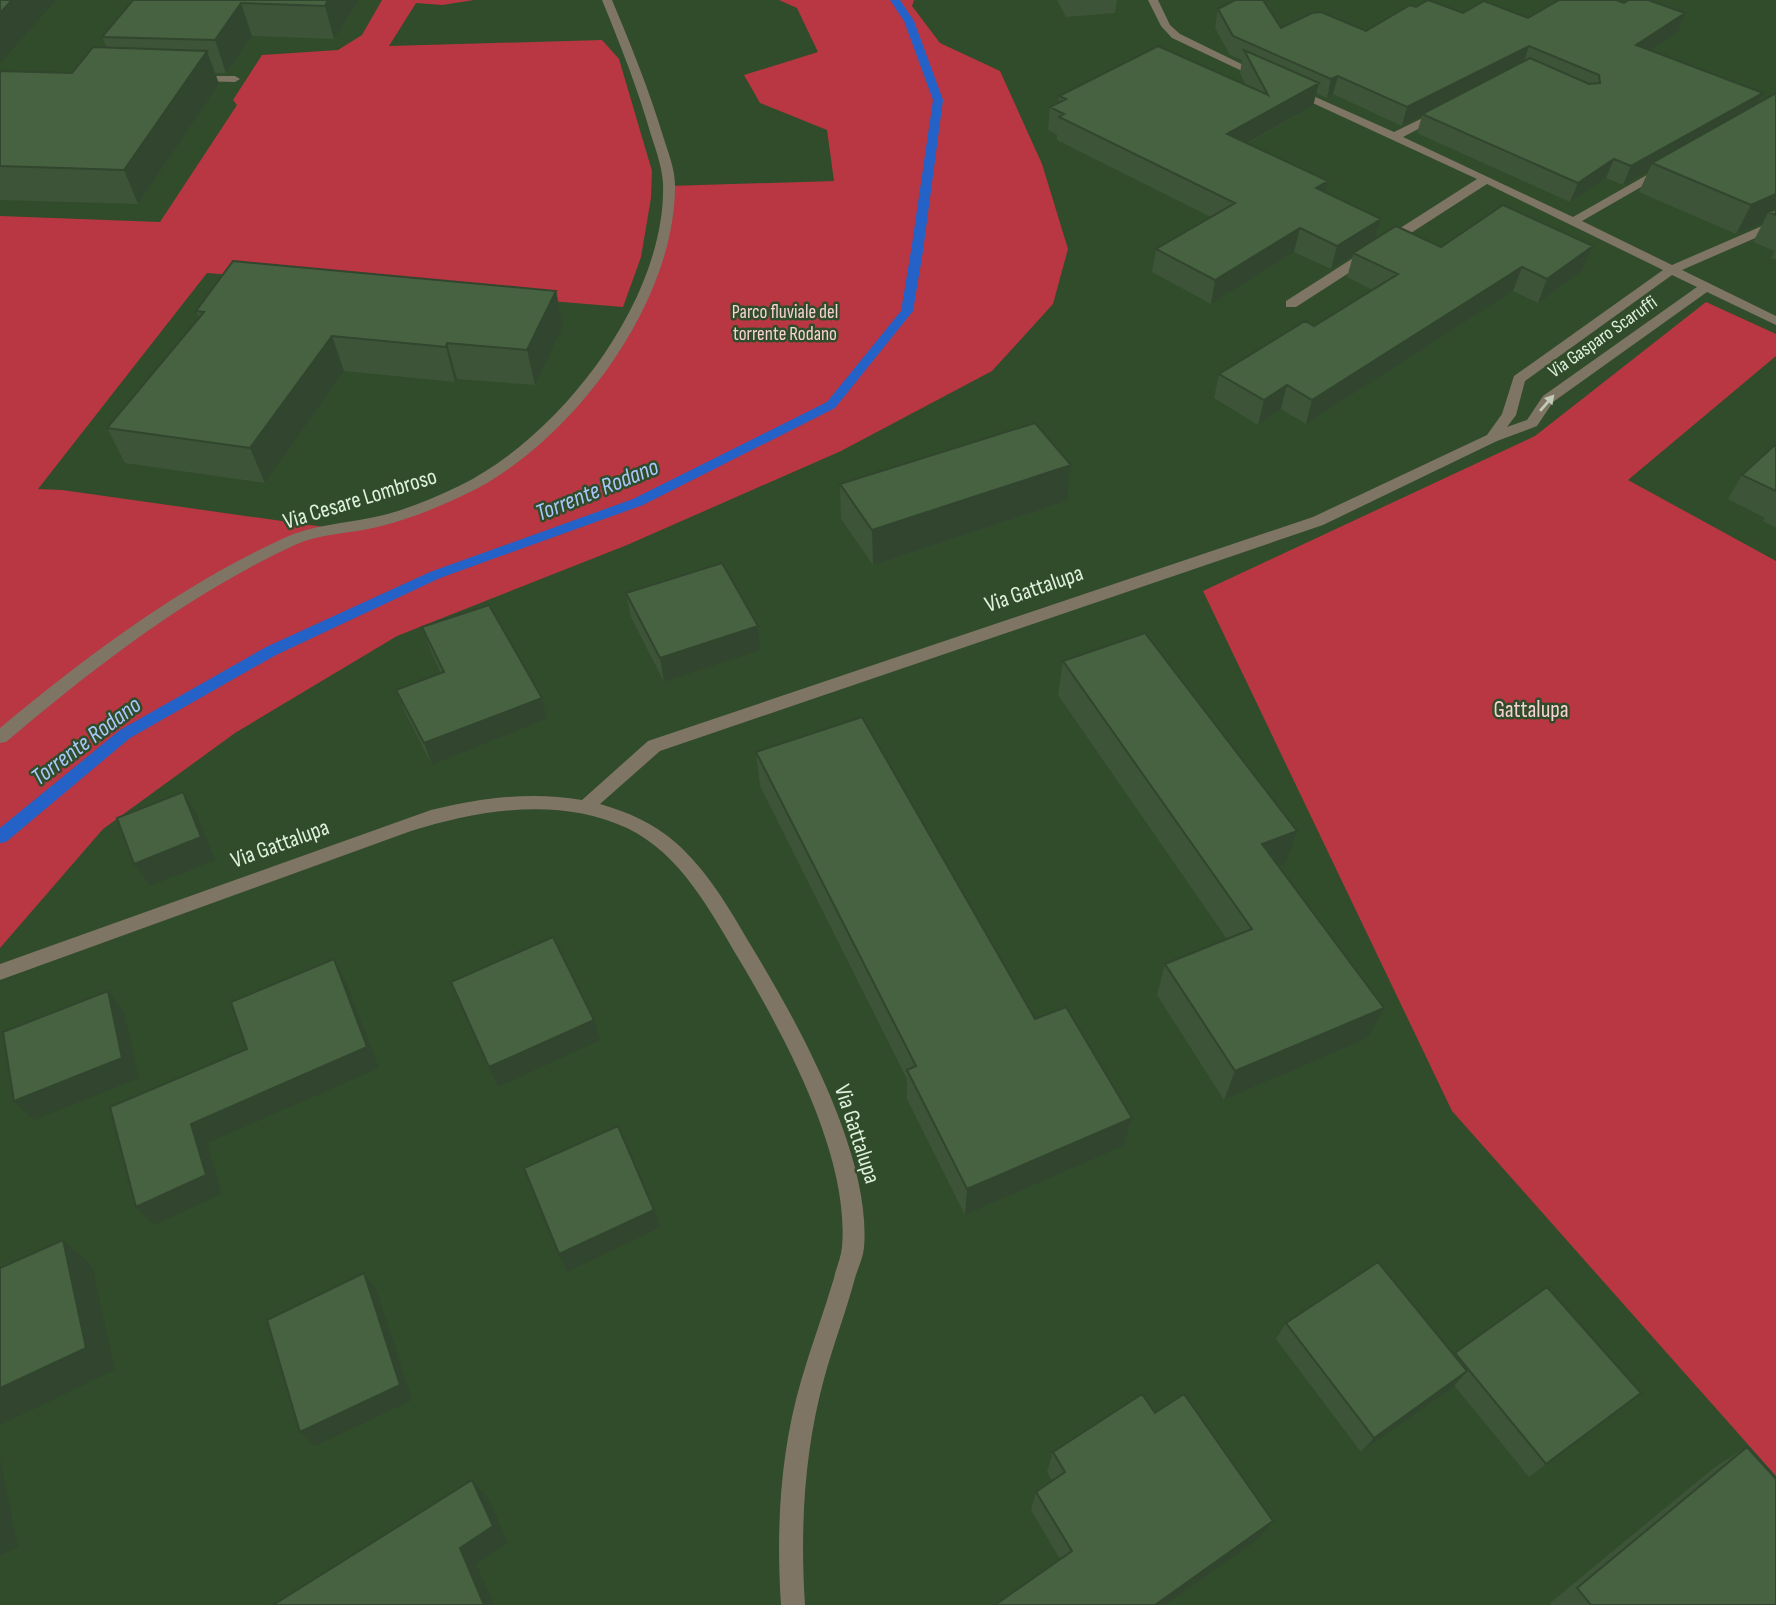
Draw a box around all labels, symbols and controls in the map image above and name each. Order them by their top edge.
street label: Via Gasparo Scaruffi [1544,291,1662,383]
park label: Parco fluviale del torrente Rodano [732,301,838,346]
one-way arrow [1539,395,1554,412]
water label: Torrente Rodano [531,452,663,528]
street label: Via Cesare Lombroso [280,462,440,536]
street label: Via Gattalupa [981,559,1087,619]
water label: Torrente Rodano [25,690,147,792]
park label: Gattalupa [1493,696,1569,724]
street label: Via Gattalupa [227,813,333,875]
street label: Via Gattalupa [828,1081,886,1187]

